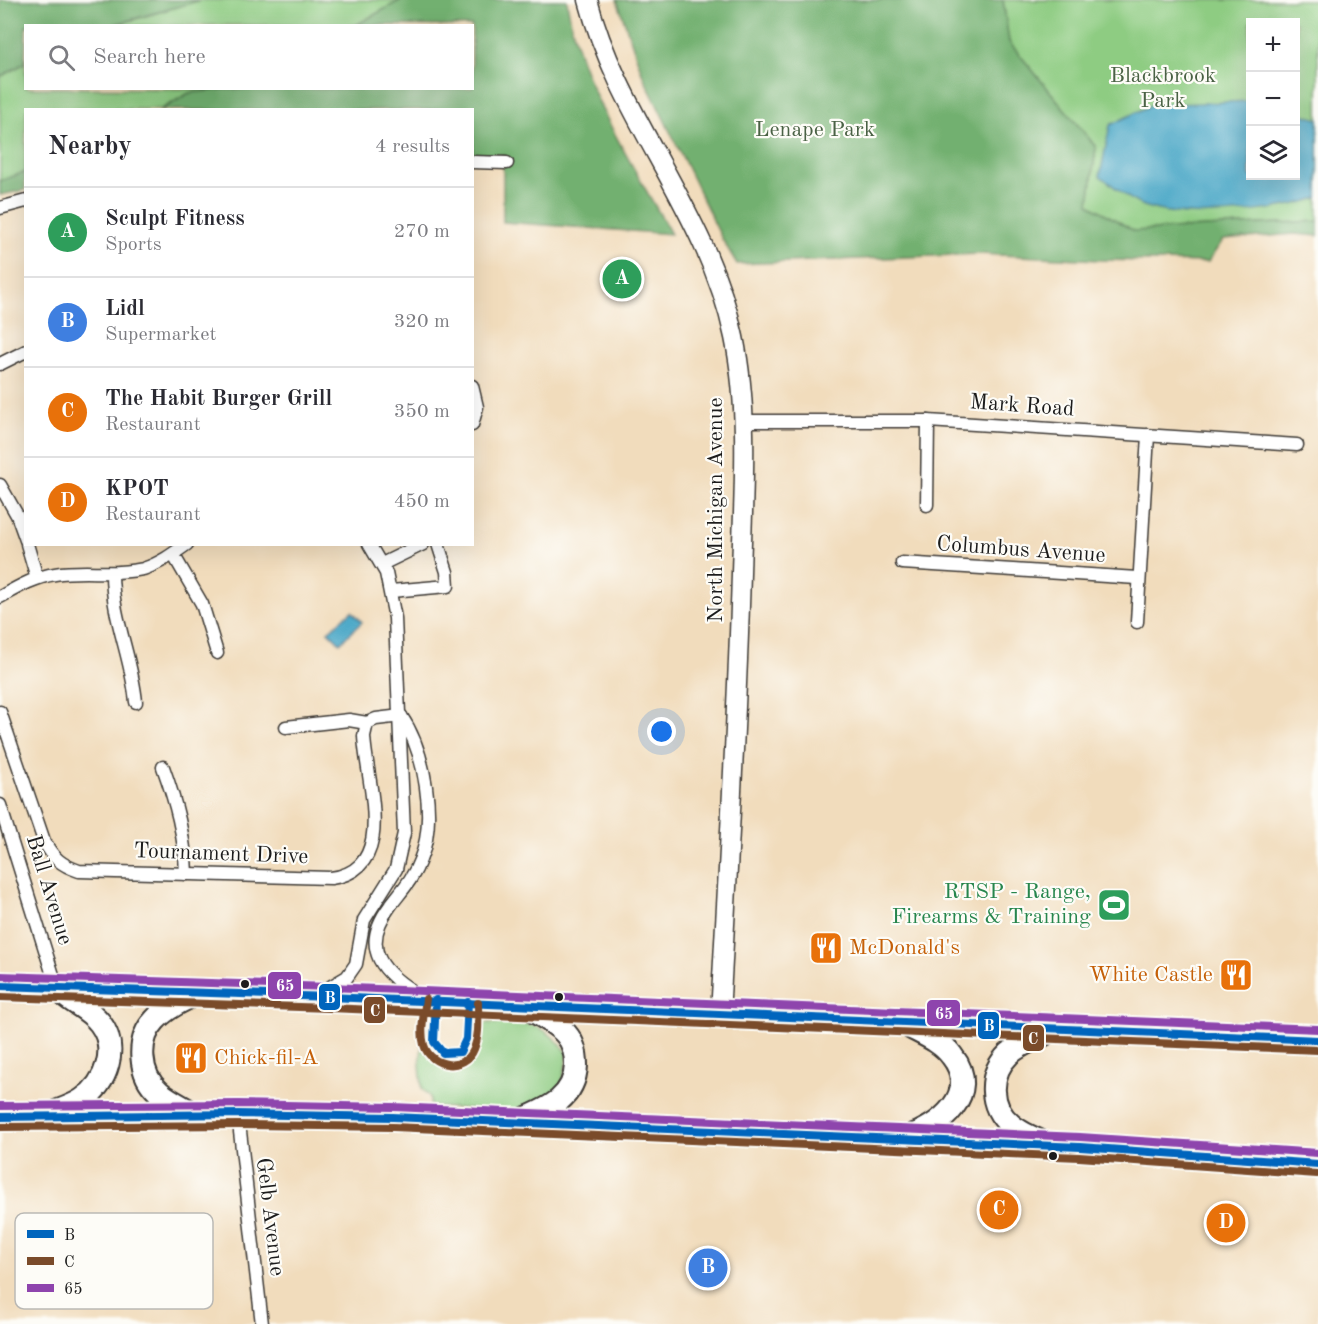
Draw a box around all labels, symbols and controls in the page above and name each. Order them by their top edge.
map controls [1246,18,1300,180]
button: + [1246,18,1300,72]
search box [24,24,474,90]
icon: search [45,41,78,74]
text: Search here [93,46,206,68]
park label: Blackbrook Park [1110,65,1216,112]
button: − [1246,72,1300,126]
park label: Lenape Park [755,119,875,141]
button: layers [1246,126,1300,180]
text: Nearby [48,134,132,160]
text: 4 results [375,137,450,157]
text: Sculpt Fitness [105,208,245,230]
text: A [60,222,75,242]
text: 270 m [394,222,450,242]
text: Sports [105,235,162,255]
pin: A [602,256,642,302]
text: Lidl [105,298,145,320]
text: B [60,312,75,332]
text: 320 m [394,312,450,332]
text: Supermarket [105,325,216,345]
text: The Habit Burger Grill [105,388,332,410]
street label: Mark Road [969,391,1075,421]
street label: North Michigan Avenue [705,397,727,623]
text: C [61,402,74,422]
text: 350 m [394,402,450,422]
text: Restaurant [105,415,201,435]
text: KPOT [105,478,169,500]
text: D [60,492,75,512]
text: 450 m [394,492,450,512]
text: Restaurant [105,505,201,525]
street label: Columbus Avenue [936,533,1106,567]
your location [647,717,676,746]
street label: Ball Avenue [22,832,76,948]
street label: Tournament Drive [133,840,309,868]
place label: RTSP - Range, Firearms & Training [891,881,1091,928]
sports icon: RTSP - Range, Firearms & Training [1096,887,1132,923]
restaurant icon: McDonald's [808,930,844,966]
place label: McDonald's [849,937,960,959]
restaurant icon: White Castle [1218,957,1254,993]
place label: White Castle [1089,964,1213,986]
line badge: 65 [267,971,302,1000]
unlabelled marker [239,978,251,990]
text: 65 [276,979,294,995]
line badge: B [318,983,341,1011]
text: B [324,991,336,1007]
unlabelled marker [553,991,565,1003]
line badge: C [363,996,386,1024]
line badge: 65 [926,999,961,1027]
text: C [370,1004,380,1020]
text: 65 [935,1007,953,1023]
line badge: B [977,1011,1000,1040]
text: B [983,1019,995,1035]
line badge: C [1022,1024,1045,1052]
text: C [1028,1032,1038,1048]
restaurant icon: Chick-fil-A [173,1040,209,1076]
place label: Chick-fil-A [214,1047,319,1069]
unlabelled marker [1047,1150,1059,1162]
street label: Gelb Avenue [252,1157,288,1277]
pin: C [980,1188,1018,1232]
pin: D [1206,1200,1246,1246]
legend [15,1213,213,1309]
text: B [64,1228,75,1244]
pin: B [688,1246,728,1290]
text: C [64,1255,75,1271]
text: 65 [64,1282,83,1298]

